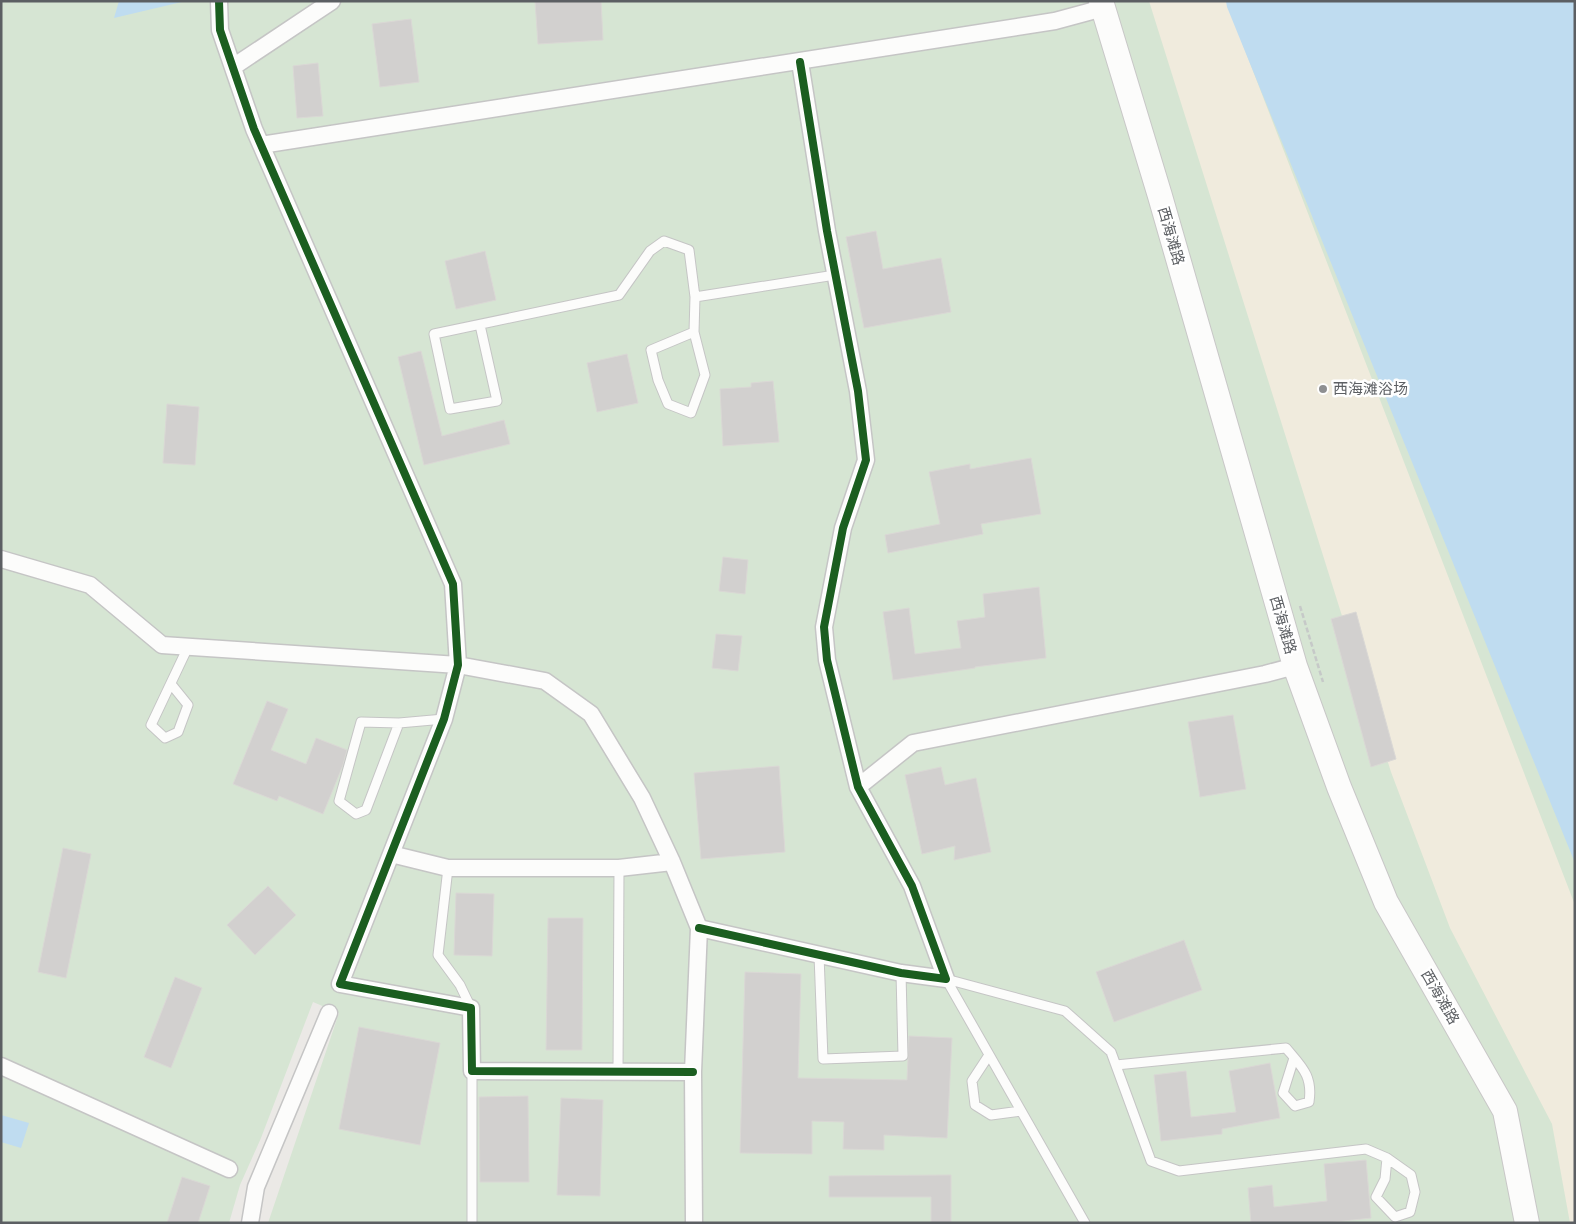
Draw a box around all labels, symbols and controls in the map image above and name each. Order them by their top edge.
street label: 西海滩路 [1152,205,1187,268]
place label: 西海滩浴场 [1333,381,1408,400]
marker: 西海滩浴场 [1317,383,1329,395]
street label: 西海滩路 [1264,594,1299,657]
street label: 西海滩路 [1415,967,1462,1028]

